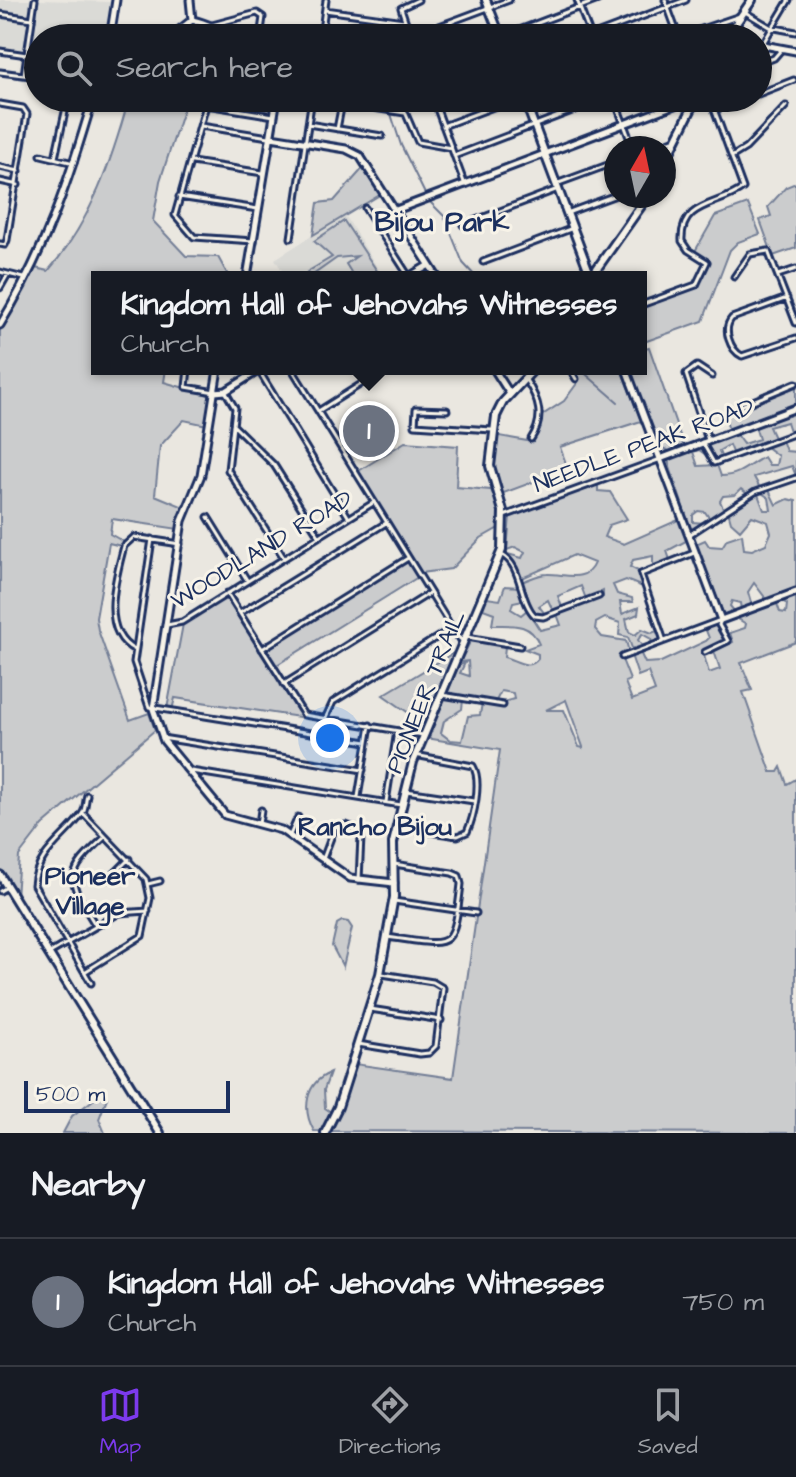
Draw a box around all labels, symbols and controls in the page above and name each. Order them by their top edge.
search box [24,24,772,112]
icon: search [52,46,96,90]
text: Search here [116,47,293,89]
north arrow [604,136,676,208]
district label: Bijou Park [374,203,510,242]
popup [91,271,647,375]
text: Kingdom Hall of Jehovahs Witnesses [121,284,617,326]
text: Church [121,326,209,362]
street label: NEEDLE PEAK ROAD [529,390,759,502]
pin: 1 [343,401,395,461]
street label: WOODLAND ROAD [165,482,359,618]
street label: PIONEER TRAIL [378,605,474,779]
your location [310,718,350,758]
district label: Rancho Bijou [298,809,452,845]
district label: Pioneer Village [45,858,136,927]
scale bar [24,1077,230,1113]
text: 500 m [36,1079,105,1110]
text: Nearby [32,1161,146,1209]
text: Kingdom Hall of Jehovahs Witnesses [108,1263,604,1305]
text: 1 [56,1284,60,1320]
text: 750 m [683,1284,764,1320]
text: Church [108,1305,196,1341]
tab: Map [98,1383,142,1462]
tab: Directions [339,1383,441,1462]
tab: Saved [638,1383,698,1462]

